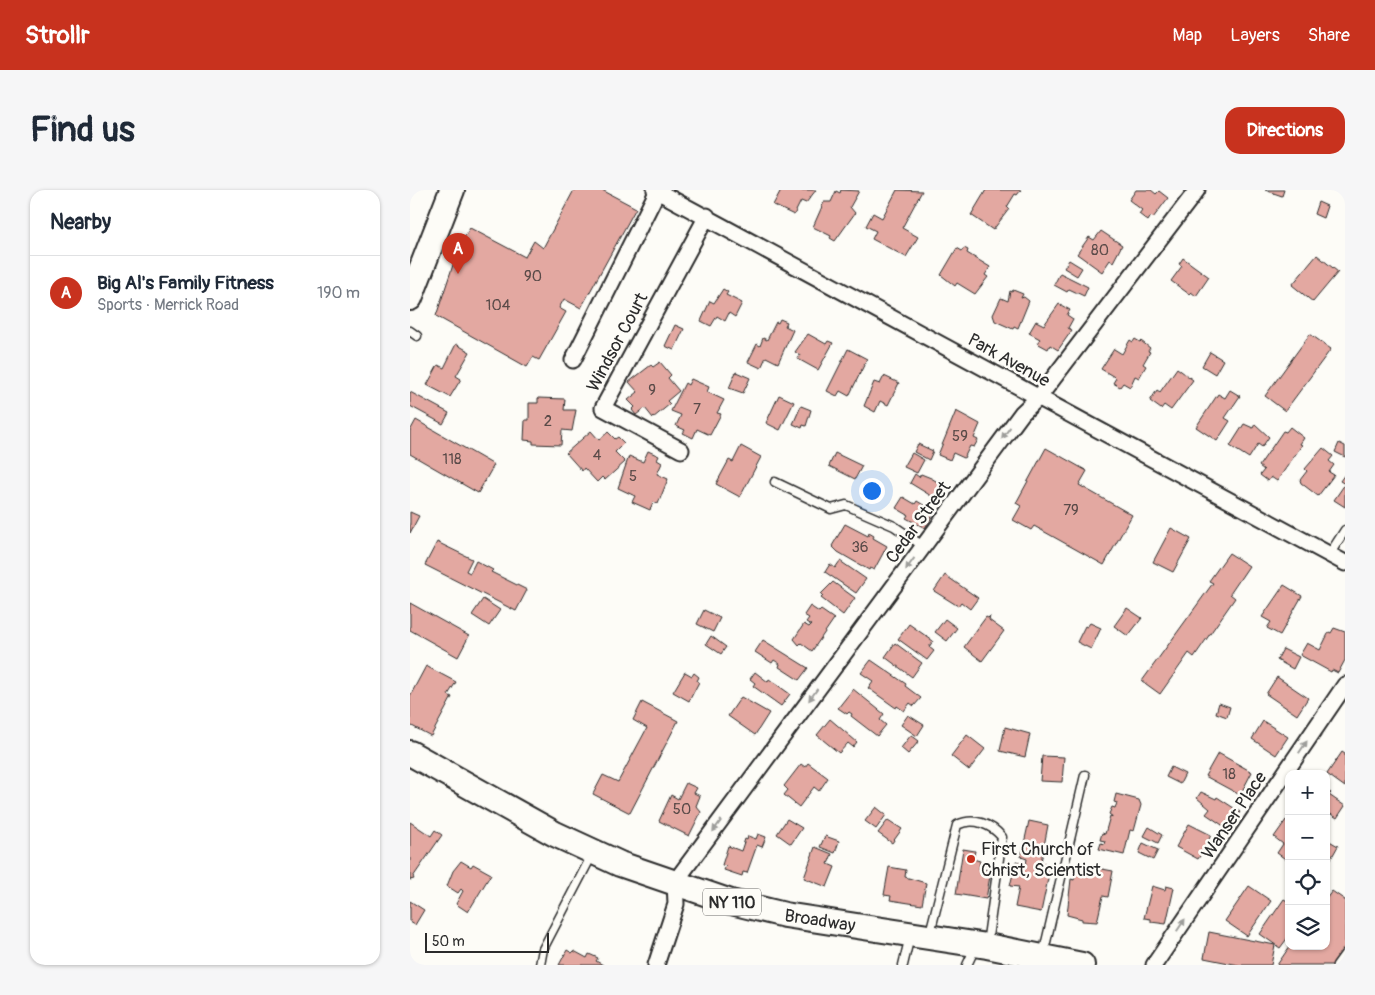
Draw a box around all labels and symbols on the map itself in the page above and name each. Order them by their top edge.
pin: A [442,233,474,274]
house number: 80 [1091,241,1109,260]
house number: 90 [524,267,542,286]
street label: Windsor Court [582,288,654,396]
house number: 104 [486,296,511,315]
street label: Park Avenue [963,328,1054,393]
house number: 9 [648,381,656,400]
house number: 7 [693,400,701,419]
house number: 2 [544,412,552,431]
one-way arrow [1001,426,1011,440]
house number: 59 [952,427,968,446]
house number: 4 [593,446,602,465]
house number: 118 [442,450,462,469]
house number: 5 [629,467,637,486]
street label: Cedar Street [881,476,956,568]
your location [859,478,885,504]
house number: 79 [1063,501,1079,520]
house number: 36 [851,538,869,557]
one-way arrow [905,557,915,571]
one-way arrow [808,688,819,701]
one-way arrow [1298,741,1308,754]
house number: 18 [1222,765,1236,784]
street label: Wanser Place [1197,767,1272,864]
house number: 50 [673,800,691,819]
one-way arrow [712,819,722,833]
place label: First Church of Christ, Scientist [981,838,1102,882]
marker: First Church of Christ, Scientist [965,853,977,865]
road number: NY 110 [703,889,761,916]
street label: Broadway [783,904,857,938]
one-way arrow [1176,918,1186,932]
scale bar [425,930,549,953]

